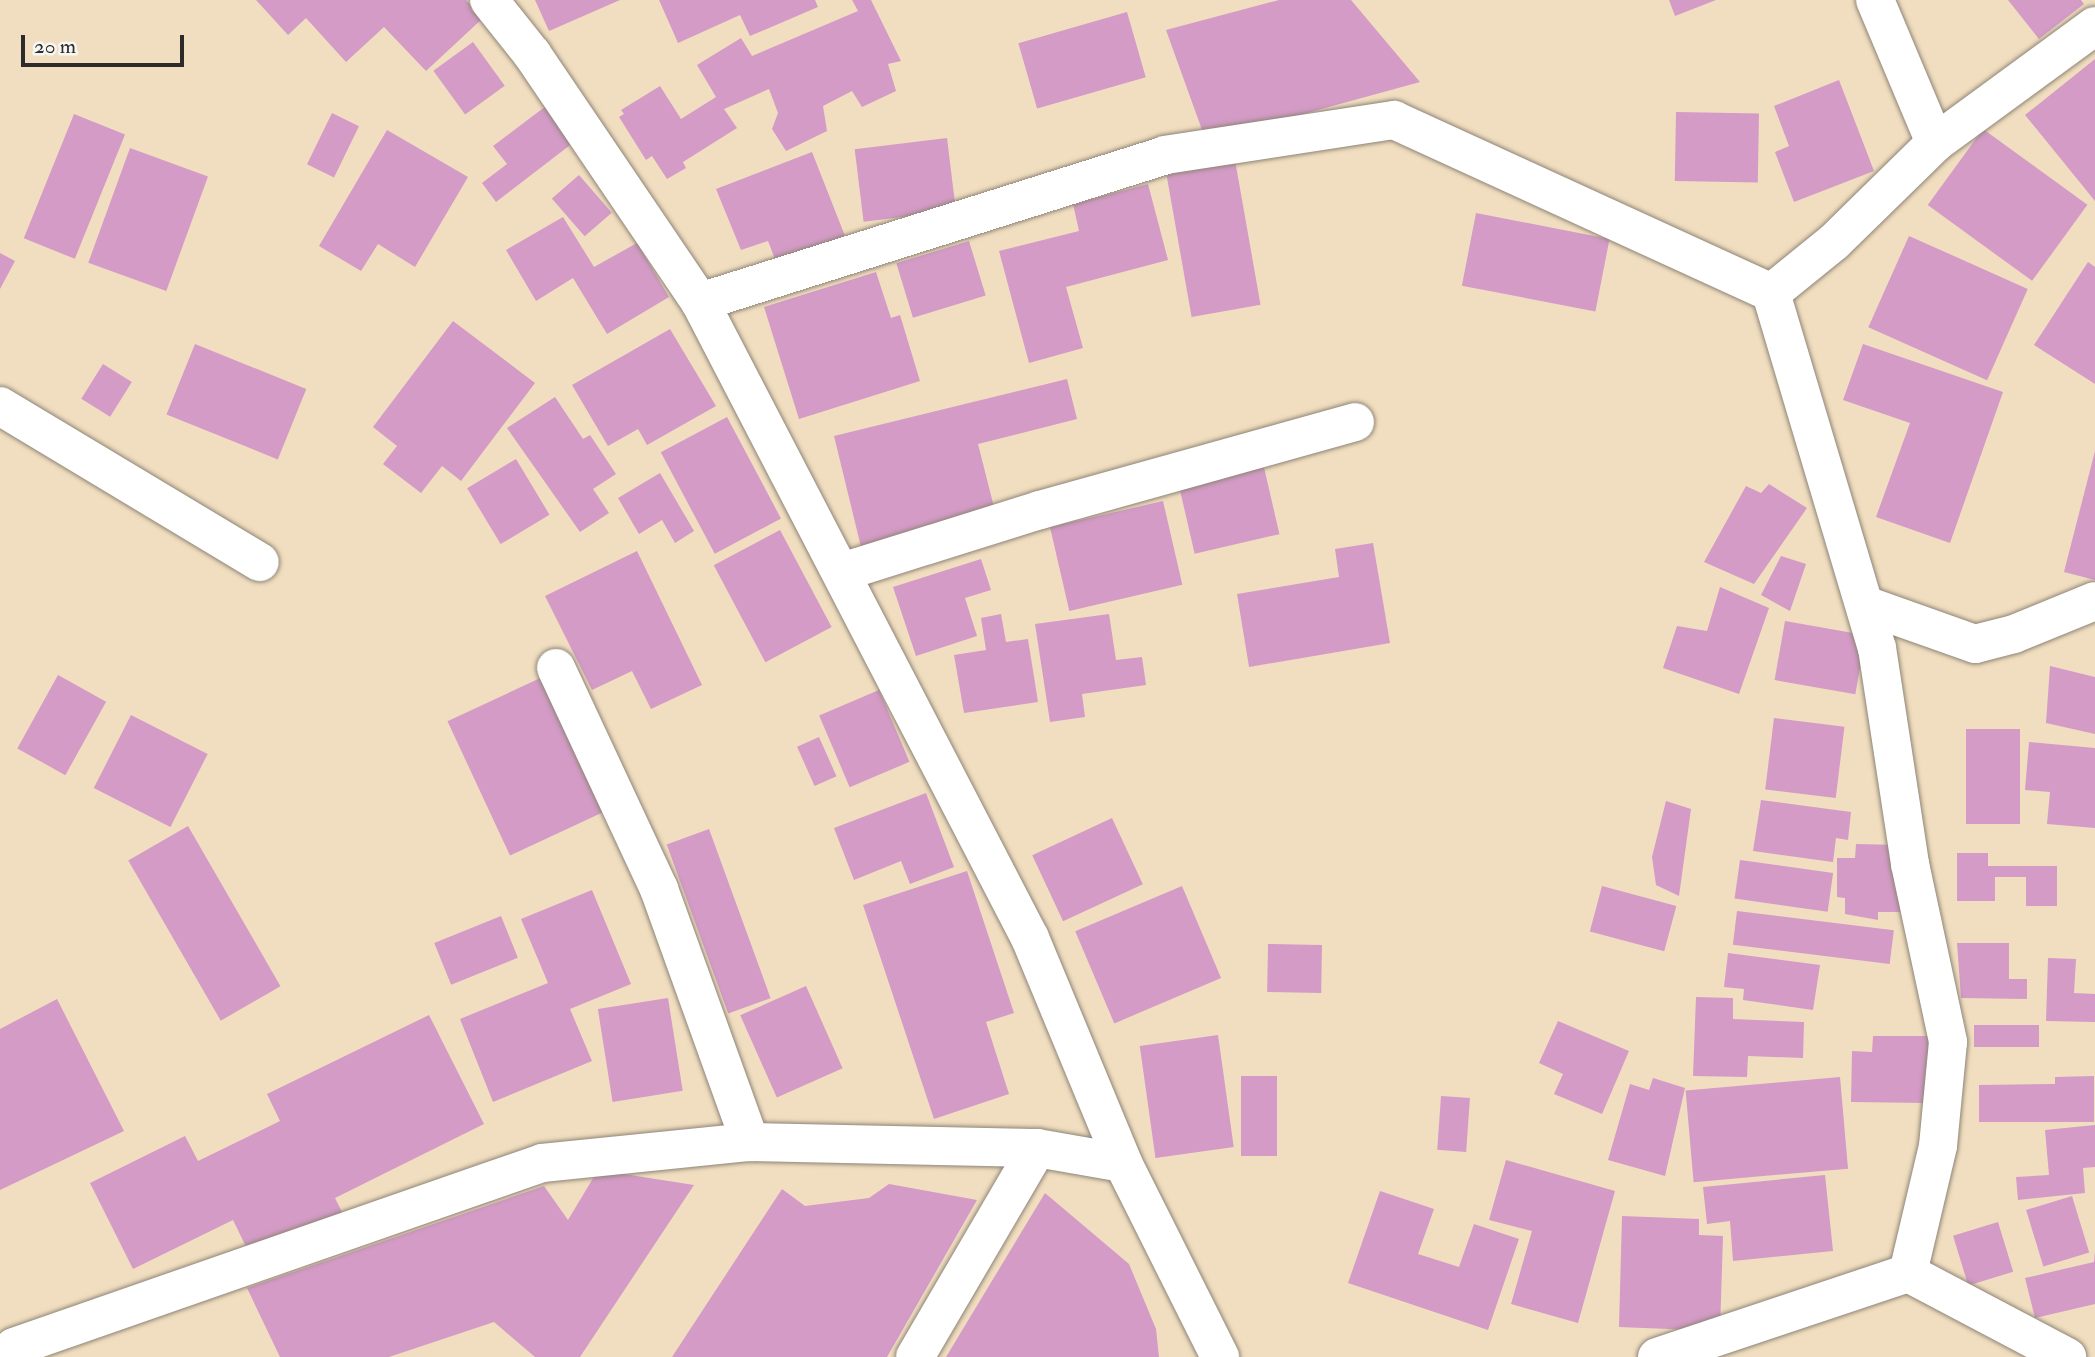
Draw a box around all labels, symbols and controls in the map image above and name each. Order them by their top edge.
scale bar [24,21,187,65]
text: 20 m [34,33,76,60]

